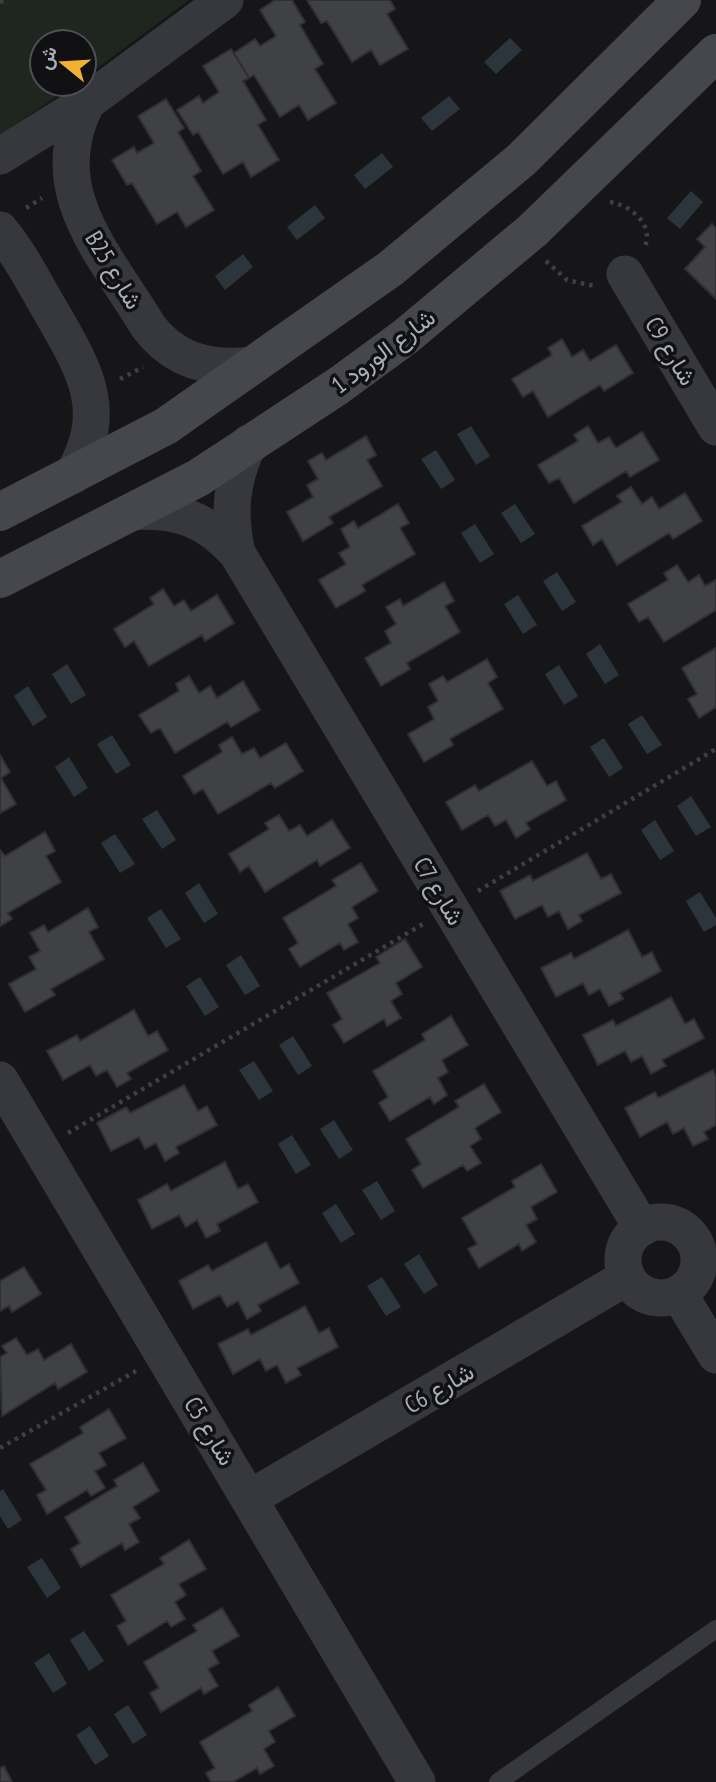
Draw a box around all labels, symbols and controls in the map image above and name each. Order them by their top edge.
north arrow [28,28,98,98]
text: ش [32,43,62,72]
street label: B25 شارع [78,225,150,315]
street label: شارع الورود 1 [325,302,442,401]
street label: C9 شارع [637,311,704,392]
street label: C7 شارع [406,851,471,931]
street label: C6 شارع [399,1356,480,1421]
street label: C5 شارع [176,1391,243,1472]

